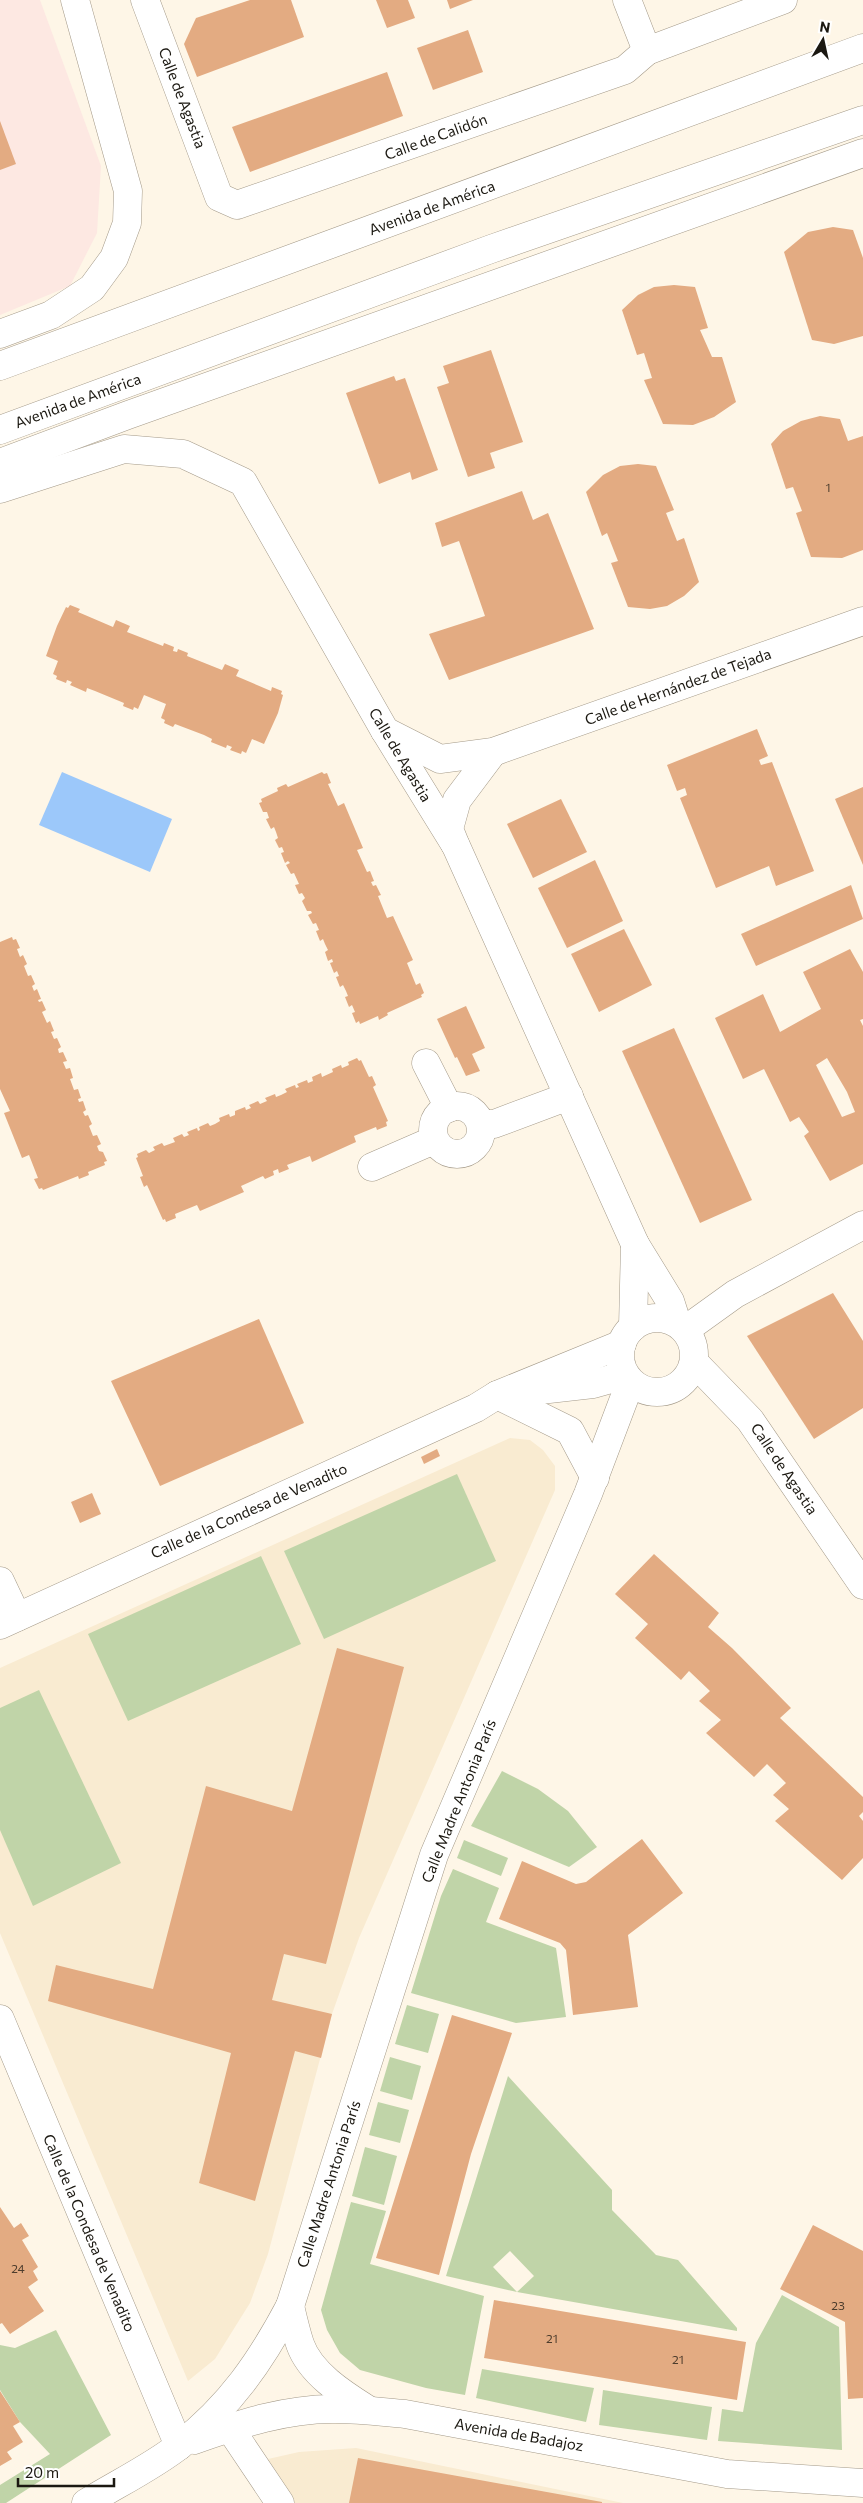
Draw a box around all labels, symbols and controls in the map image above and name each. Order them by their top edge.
north arrow [798,15,848,65]
text: N [819,17,832,36]
street label: Calle de Agastia [155,45,210,151]
street label: Calle de Calidón [382,109,489,163]
street label: Avenida de América [366,176,497,238]
street label: Avenida de América [12,369,143,431]
house number: 1 [825,480,831,494]
street label: Calle de Hernández de Tejada [582,644,773,728]
street label: Calle de Agastia [366,704,436,805]
street label: Calle de Agastia [748,1419,822,1518]
street label: Calle de la Condesa de Venadito [148,1459,350,1562]
street label: Calle Madre Antonia París [417,1716,499,1885]
street label: Calle Madre Antonia París [292,2098,364,2270]
street label: Calle de la Condesa de Venadito [40,2131,140,2334]
house number: 24 [11,2261,25,2275]
house number: 23 [831,2298,845,2312]
house number: 21 [546,2331,558,2345]
house number: 21 [672,2352,684,2366]
street label: Avenida de Badajoz [453,2414,585,2454]
scale bar [18,2456,114,2488]
text: 20 m [25,2463,59,2481]

